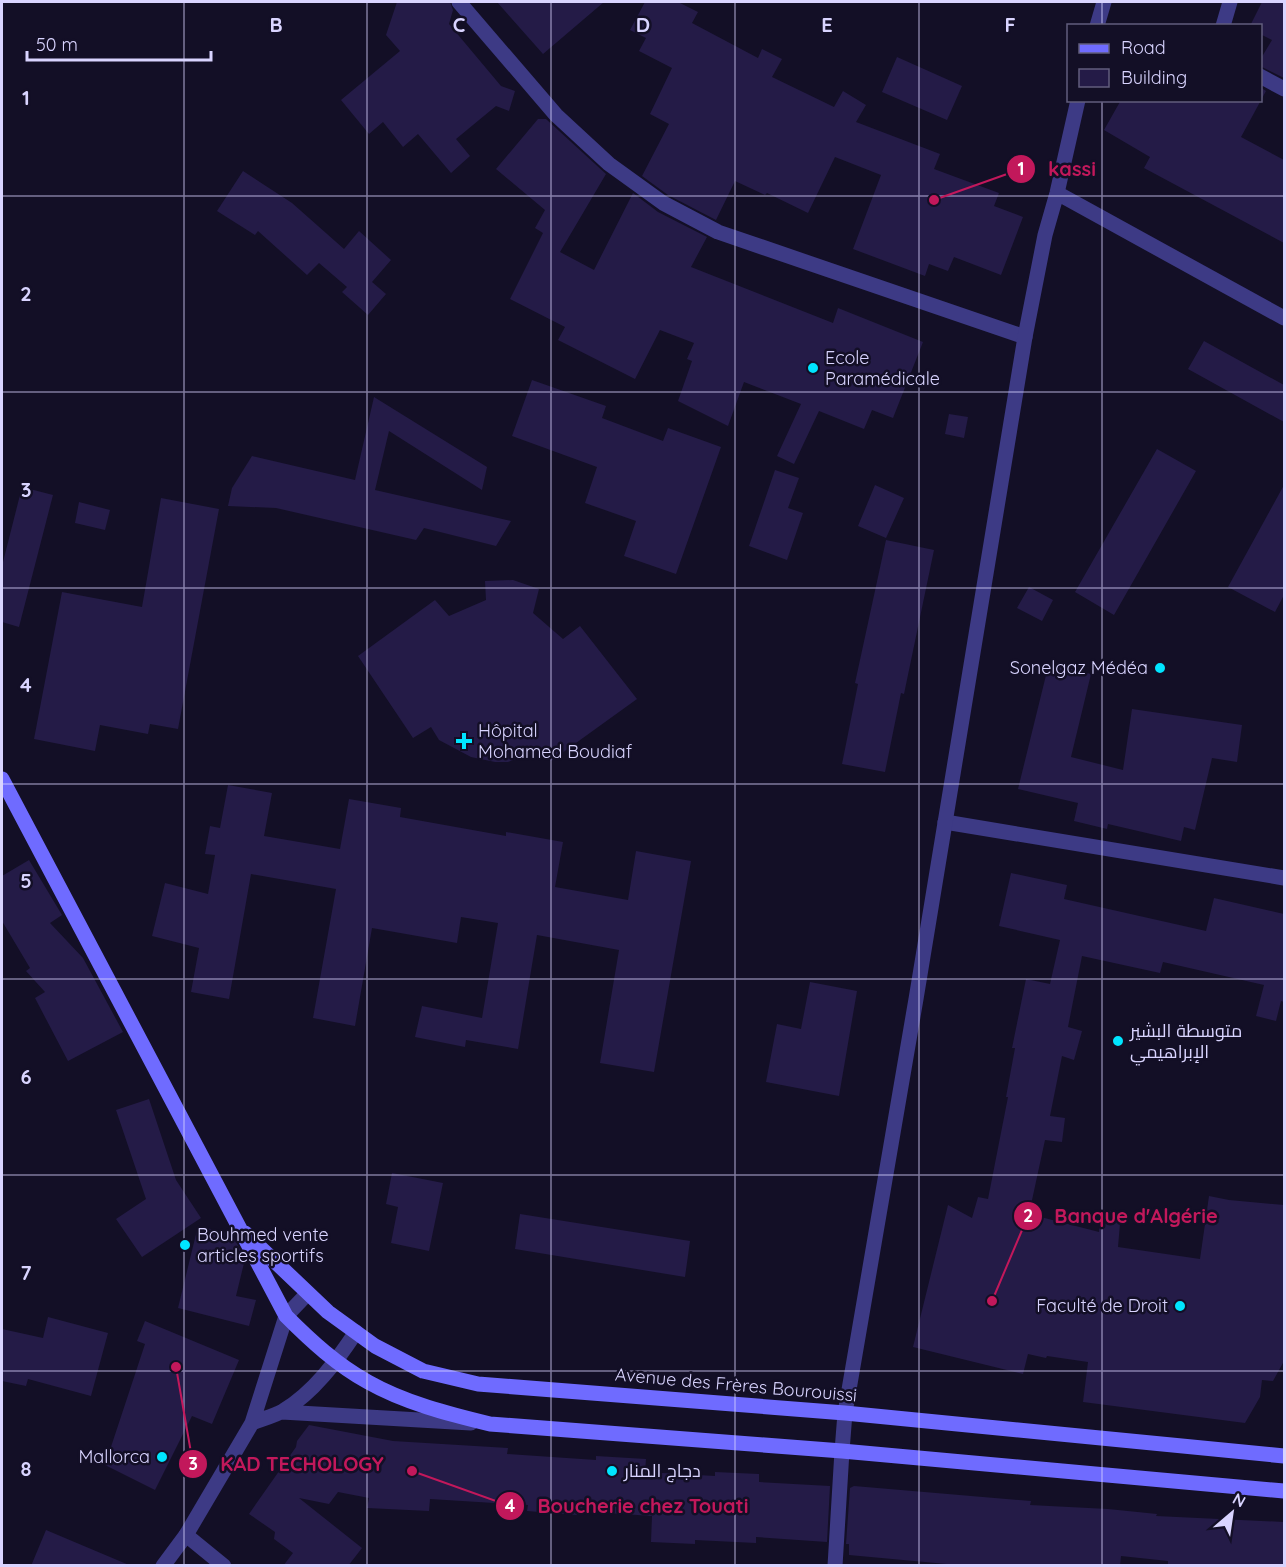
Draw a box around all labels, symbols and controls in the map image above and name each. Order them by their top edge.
text: B [269,12,283,37]
text: C [453,12,466,37]
text: D [636,12,650,37]
text: E [821,12,833,37]
text: F [1004,12,1016,37]
scale bar [27,24,212,62]
legend [1067,24,1262,102]
text: 50 m [36,33,78,56]
text: Road [1121,36,1166,59]
text: Building [1121,66,1187,89]
text: 1 [22,85,30,110]
callout: kassi [1006,150,1108,188]
text: kassi [1048,156,1096,181]
text: 1 [1017,157,1025,180]
text: 2 [20,281,32,306]
place label: Ecole Paramédicale [825,346,940,390]
marker: Ecole Paramédicale [806,361,820,375]
text: 3 [21,477,31,502]
place label: Sonelgaz Médéa [1010,656,1148,679]
marker: Sonelgaz Médéa [1153,661,1167,675]
text: 4 [20,672,32,697]
place label: Hôpital Mohamed Boudiaf [478,719,633,763]
marker: Hôpital Mohamed Boudiaf [455,732,473,750]
text: 5 [20,868,32,893]
place label: متوسطة البشير الإبراهيمي [1129,1019,1242,1066]
marker: متوسطة البشير الإبراهيمي [1111,1034,1125,1048]
text: 6 [20,1064,32,1089]
callout: Banque d'Algérie [1013,1197,1230,1235]
text: Banque d'Algérie [1054,1203,1218,1228]
text: 2 [1023,1204,1033,1227]
place label: Bouhmed vente articles sportifs [197,1223,329,1267]
marker: Bouhmed vente articles sportifs [178,1238,192,1252]
text: 7 [21,1260,32,1285]
place label: Faculté de Droit [1036,1294,1168,1317]
marker: Faculté de Droit [1173,1299,1187,1313]
street label: Avenue des Frères Bourouissi [614,1362,858,1407]
place label: Mallorca [78,1445,150,1468]
callout: KAD TECHOLOGY [178,1445,396,1483]
marker: Mallorca [155,1450,169,1464]
text: KAD TECHOLOGY [220,1451,384,1476]
text: 3 [188,1452,198,1475]
text: 8 [21,1456,32,1481]
place label: دجاج المنار [623,1459,701,1483]
marker: دجاج المنار [605,1464,619,1478]
north arrow [1202,1483,1262,1543]
callout: Boucherie chez Touati [495,1487,760,1525]
text: N [1229,1488,1249,1511]
text: Boucherie chez Touati [537,1493,749,1518]
text: 4 [505,1494,516,1517]

